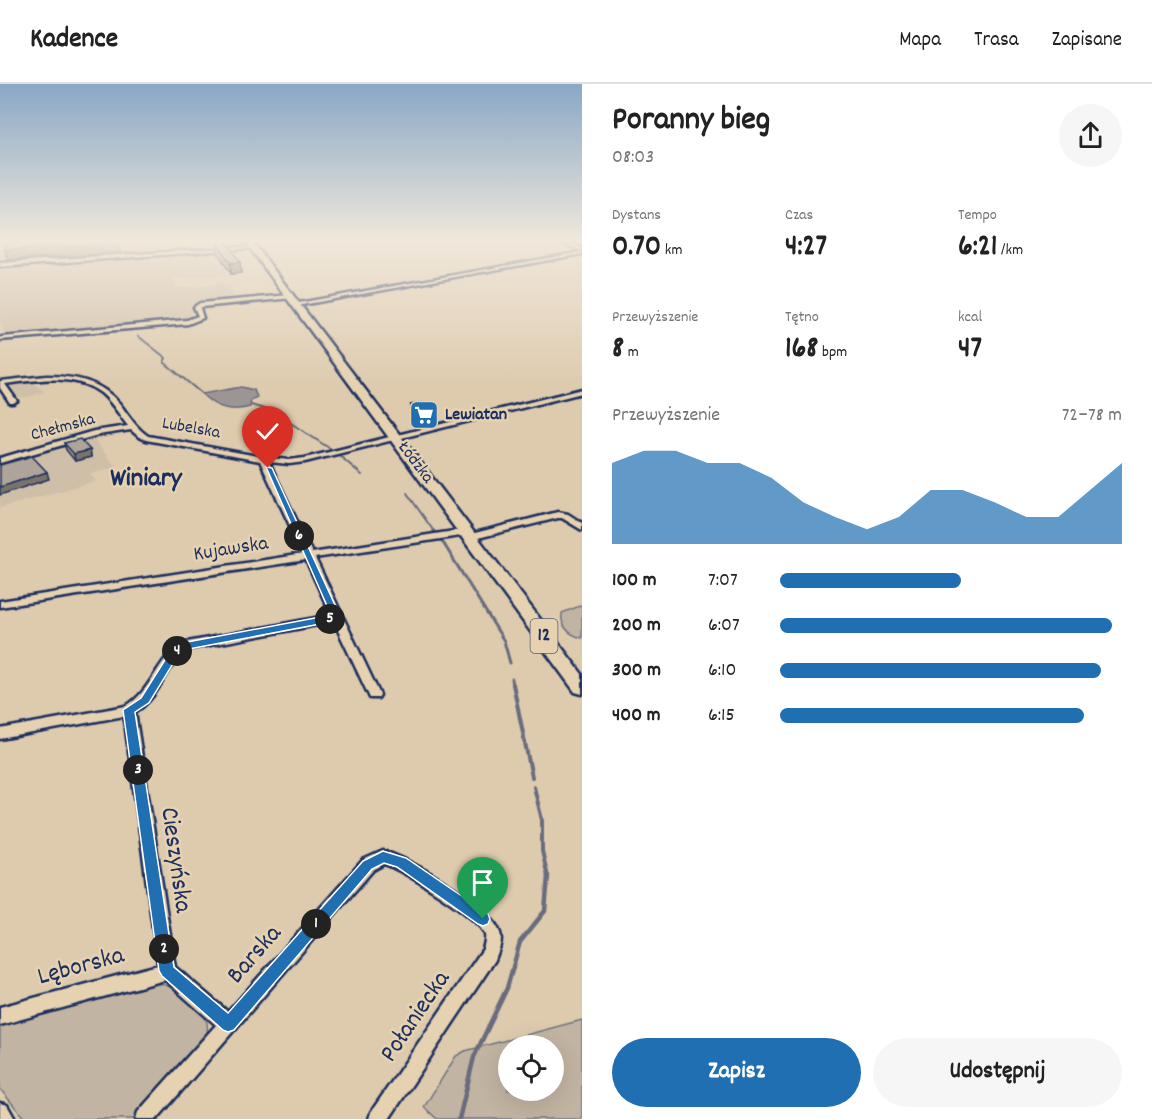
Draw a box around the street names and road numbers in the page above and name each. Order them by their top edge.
street label: Chełmska [28,407,98,449]
street label: Lubelska [160,412,223,446]
street label: Łódzka [390,436,439,490]
street label: Kujawska [192,529,271,571]
road number: 12 [530,619,558,653]
street label: Cieszyńska [149,805,201,916]
street label: Barska [219,917,292,993]
street label: Lęborska [34,937,129,996]
street label: Połaniecka [372,963,461,1070]

